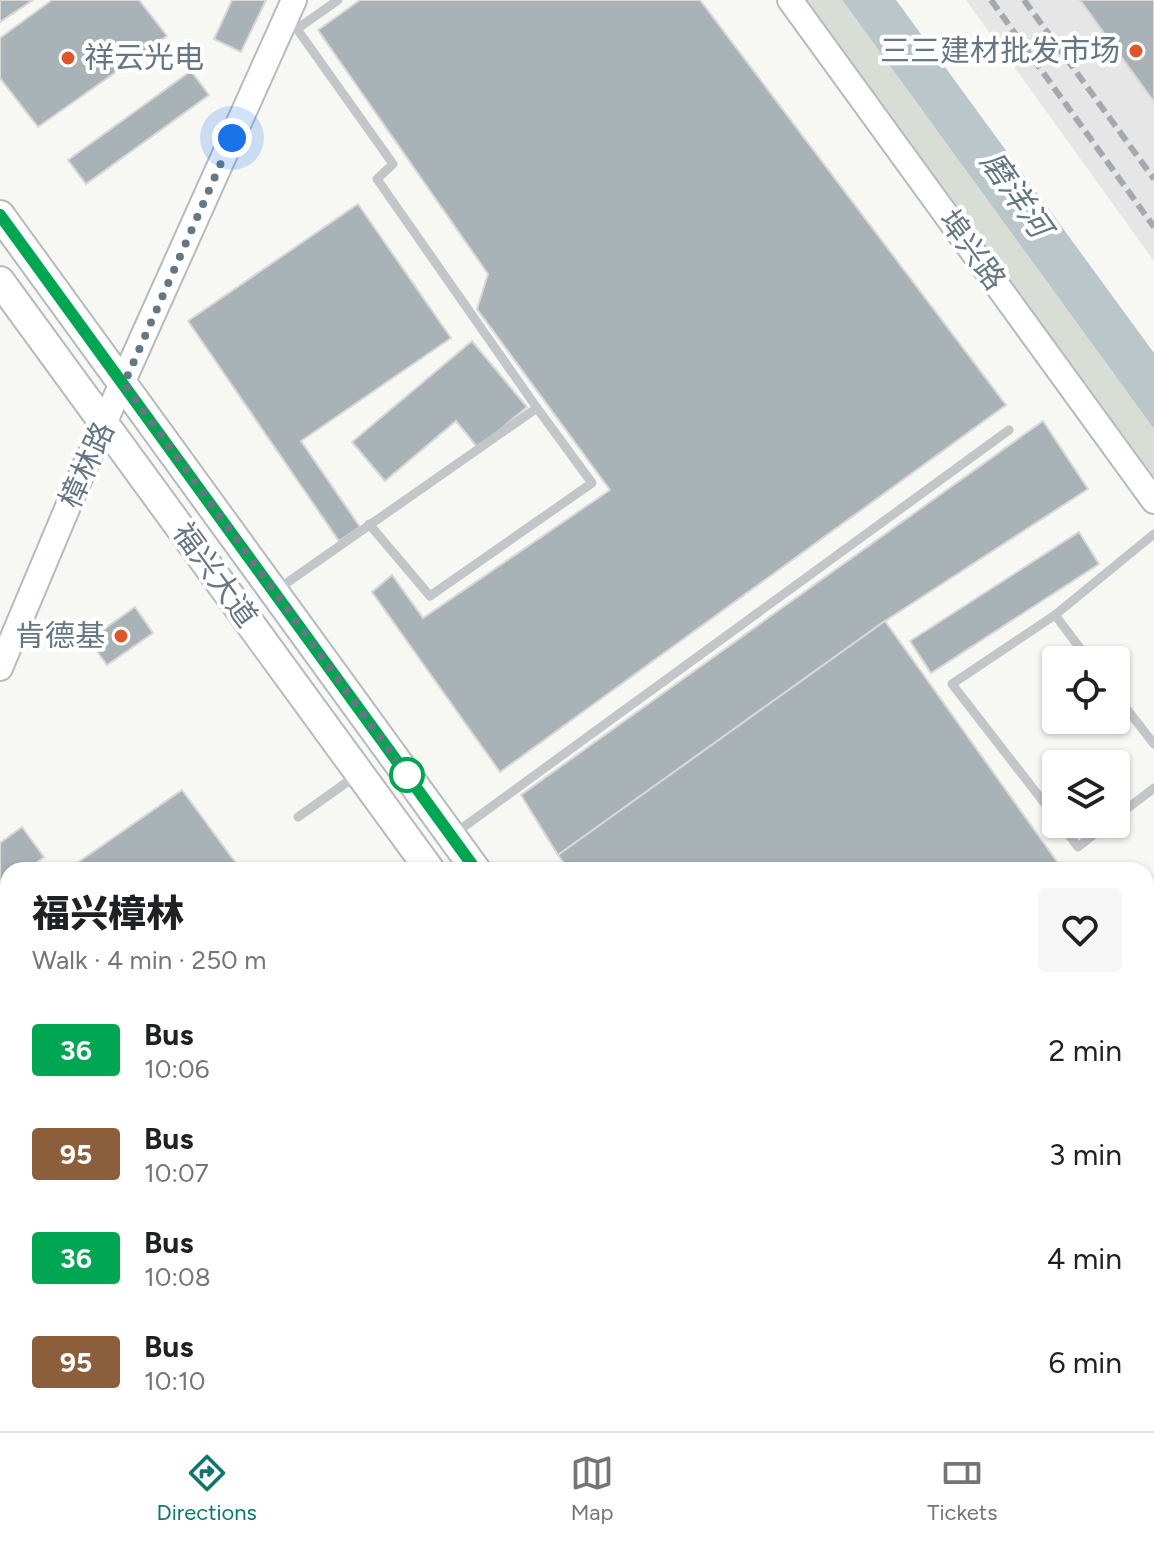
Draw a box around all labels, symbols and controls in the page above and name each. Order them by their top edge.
place label: 三三建材批发市场 [880,32,1120,69]
place label: 祥云光电 [84,39,204,76]
marker: 三三建材批发市场 [1127,42,1145,60]
marker: 祥云光电 [59,49,77,67]
your location [212,118,252,158]
water label: 磨洋河 [973,144,1063,249]
street label: 埠兴路 [931,202,1014,297]
street label: 樟林路 [51,416,122,513]
street label: 福兴大道 [165,515,266,634]
place label: 肯德基 [15,617,105,654]
marker: 肯德基 [112,627,130,645]
map controls [1042,646,1130,838]
button: locate [1042,646,1130,734]
button: layers [1042,750,1130,838]
unlabelled marker [390,758,424,792]
button: heart [1038,888,1122,972]
text: 福兴樟林 [32,891,184,937]
text: Walk · 4 min · 250 m [32,944,266,976]
text: Bus [144,1016,193,1053]
text: 2 min [1049,1032,1122,1069]
text: 36 [60,1033,92,1067]
text: 10:06 [144,1053,209,1085]
text: Bus [144,1120,193,1157]
text: 3 min [1049,1136,1122,1173]
text: 95 [60,1137,92,1171]
text: 10:07 [144,1157,209,1189]
text: Bus [144,1224,193,1261]
text: 4 min [1047,1240,1122,1277]
text: 36 [60,1241,92,1275]
text: 10:08 [144,1261,211,1293]
text: Bus [144,1328,193,1365]
text: 6 min [1048,1344,1122,1381]
text: 95 [60,1345,92,1379]
text: 10:10 [144,1365,205,1397]
tab: Directions [157,1451,257,1526]
tab: Map [570,1451,614,1526]
tab: Tickets [927,1451,997,1526]

